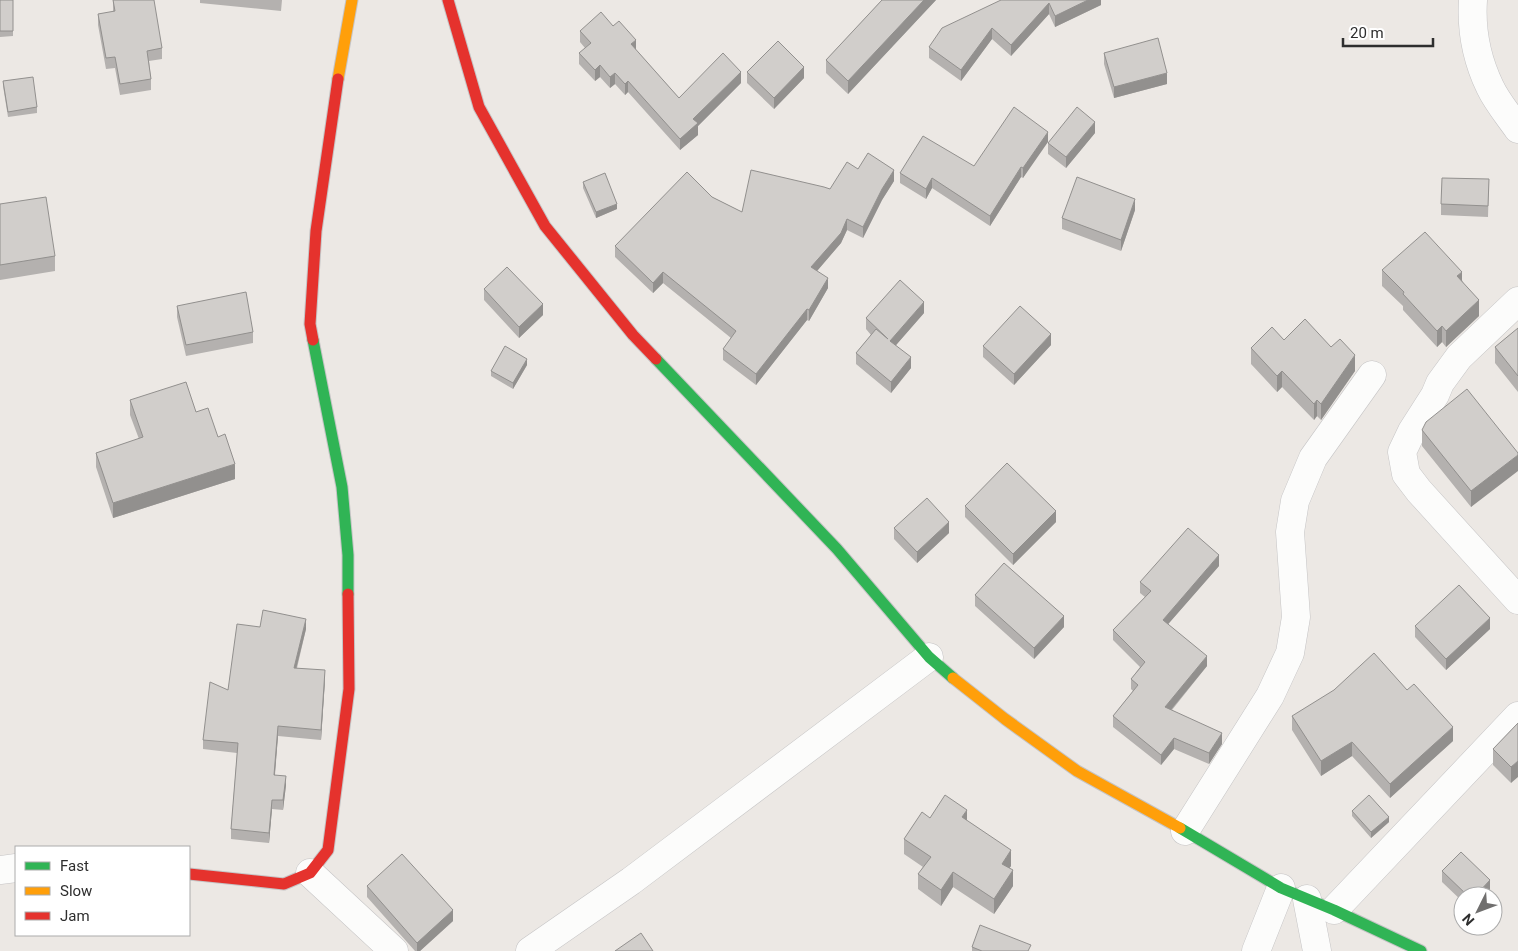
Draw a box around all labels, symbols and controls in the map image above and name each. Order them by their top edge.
scale bar [1343,15,1433,47]
text: 20 m [1350,24,1384,42]
legend [15,846,190,936]
text: Fast [60,857,89,875]
text: Slow [60,882,92,900]
north arrow [1453,886,1503,936]
text: Jam [60,907,90,925]
text: N [1459,911,1478,929]

